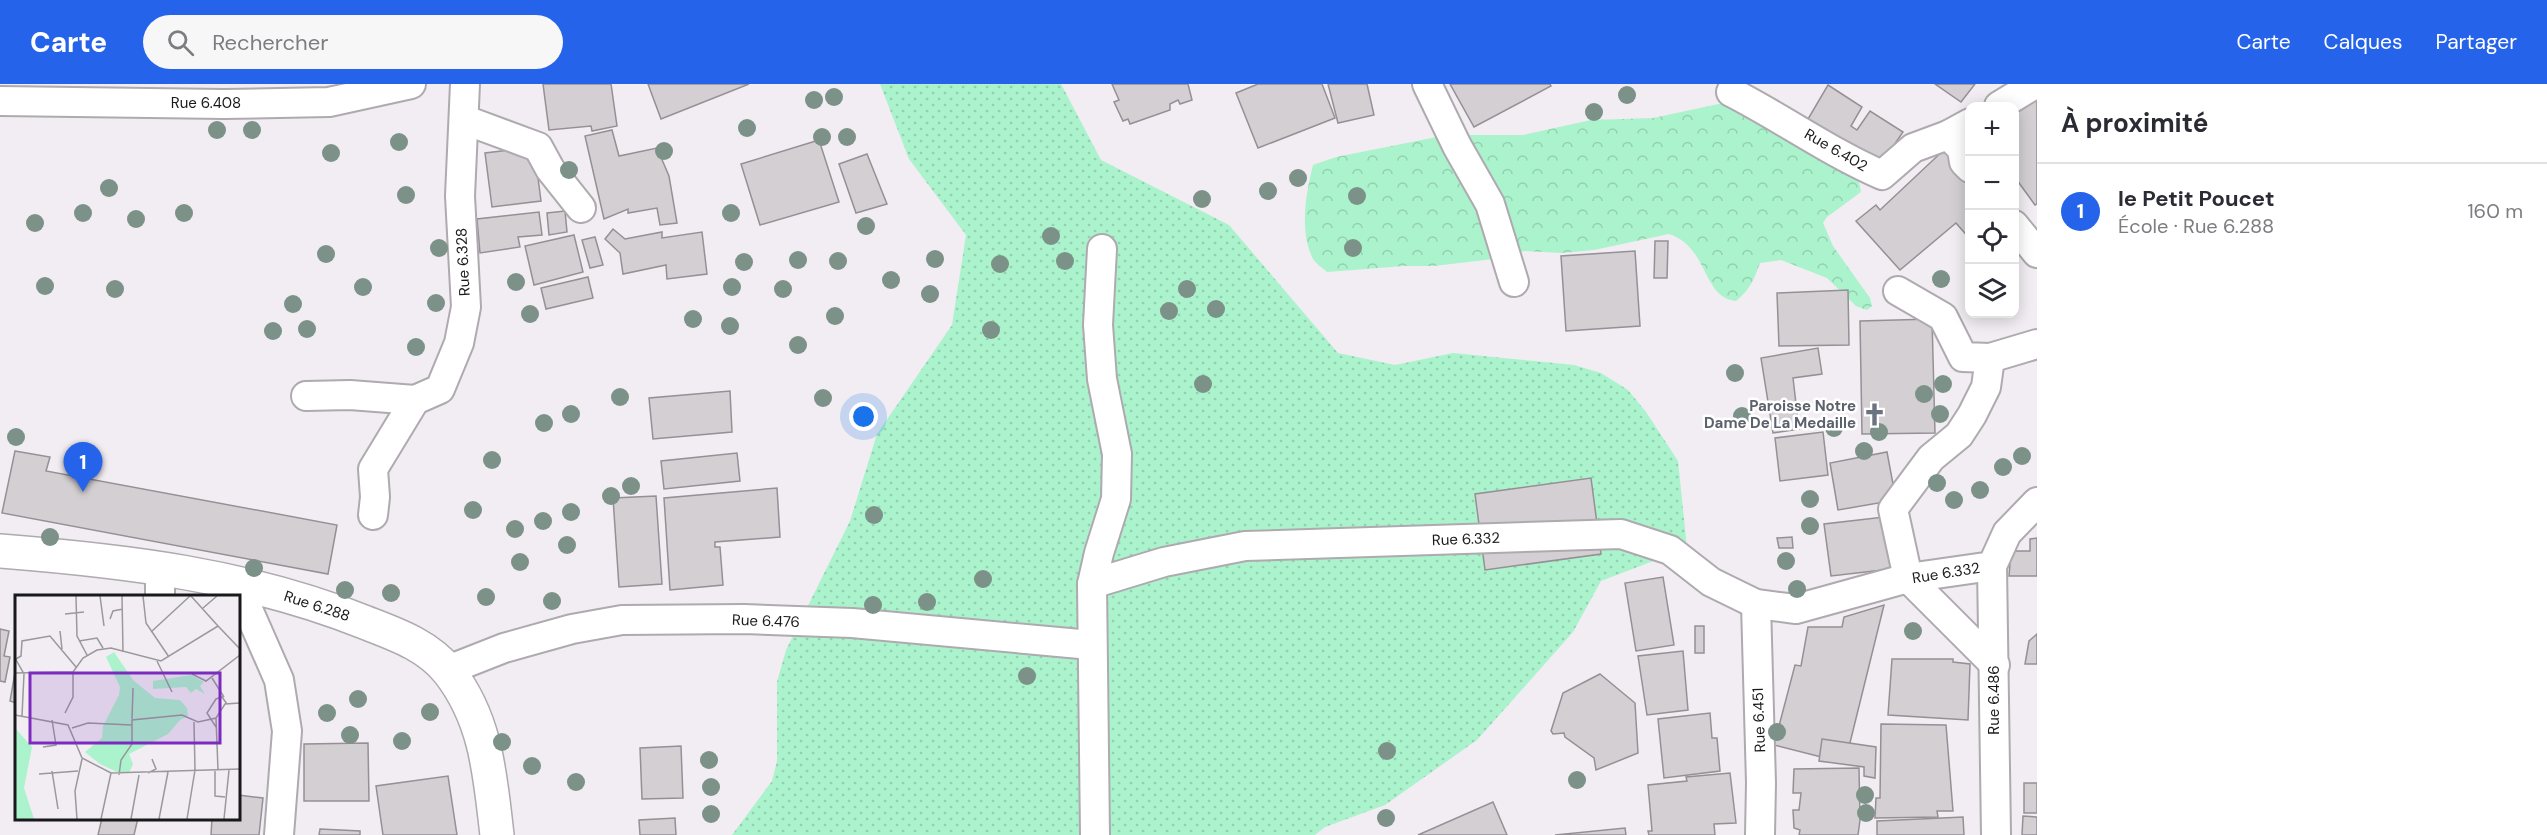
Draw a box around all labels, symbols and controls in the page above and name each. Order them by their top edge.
search box [143,15,563,69]
text: Carte [30,24,107,61]
icon: search [164,26,197,59]
text: Rechercher [212,28,328,57]
text: Carte [2236,28,2291,56]
text: Calques [2324,28,2402,56]
text: Partager [2435,28,2517,56]
street label: Rue 6.408 [171,93,241,113]
map controls [1965,102,2019,318]
button: + [1965,102,2019,156]
text: À proximité [2061,106,2208,140]
street label: Rue 6.402 [1801,124,1871,176]
button: − [1965,156,2019,210]
text: le Petit Poucet [2118,184,2275,213]
text: 1 [2077,198,2084,224]
text: 160 m [2467,198,2523,224]
button: locate [1965,210,2019,264]
text: École · Rue 6.288 [2118,213,2274,239]
street label: Rue 6.328 [451,227,475,297]
button: layers [1965,264,2019,318]
place label: Paroisse Notre Dame De La Medaille [1704,396,1856,433]
your location [849,402,878,431]
church icon: Paroisse Notre Dame De La Medaille [1861,402,1887,428]
pin: 1 [64,442,103,492]
street label: Rue 6.332 [1432,528,1500,550]
street label: Rue 6.332 [1911,558,1981,588]
street label: Rue 6.288 [281,586,353,626]
inset map [15,595,240,820]
street label: Rue 6.476 [732,610,800,632]
street label: Rue 6.486 [1984,665,2004,735]
street label: Rue 6.451 [1748,687,1770,753]

